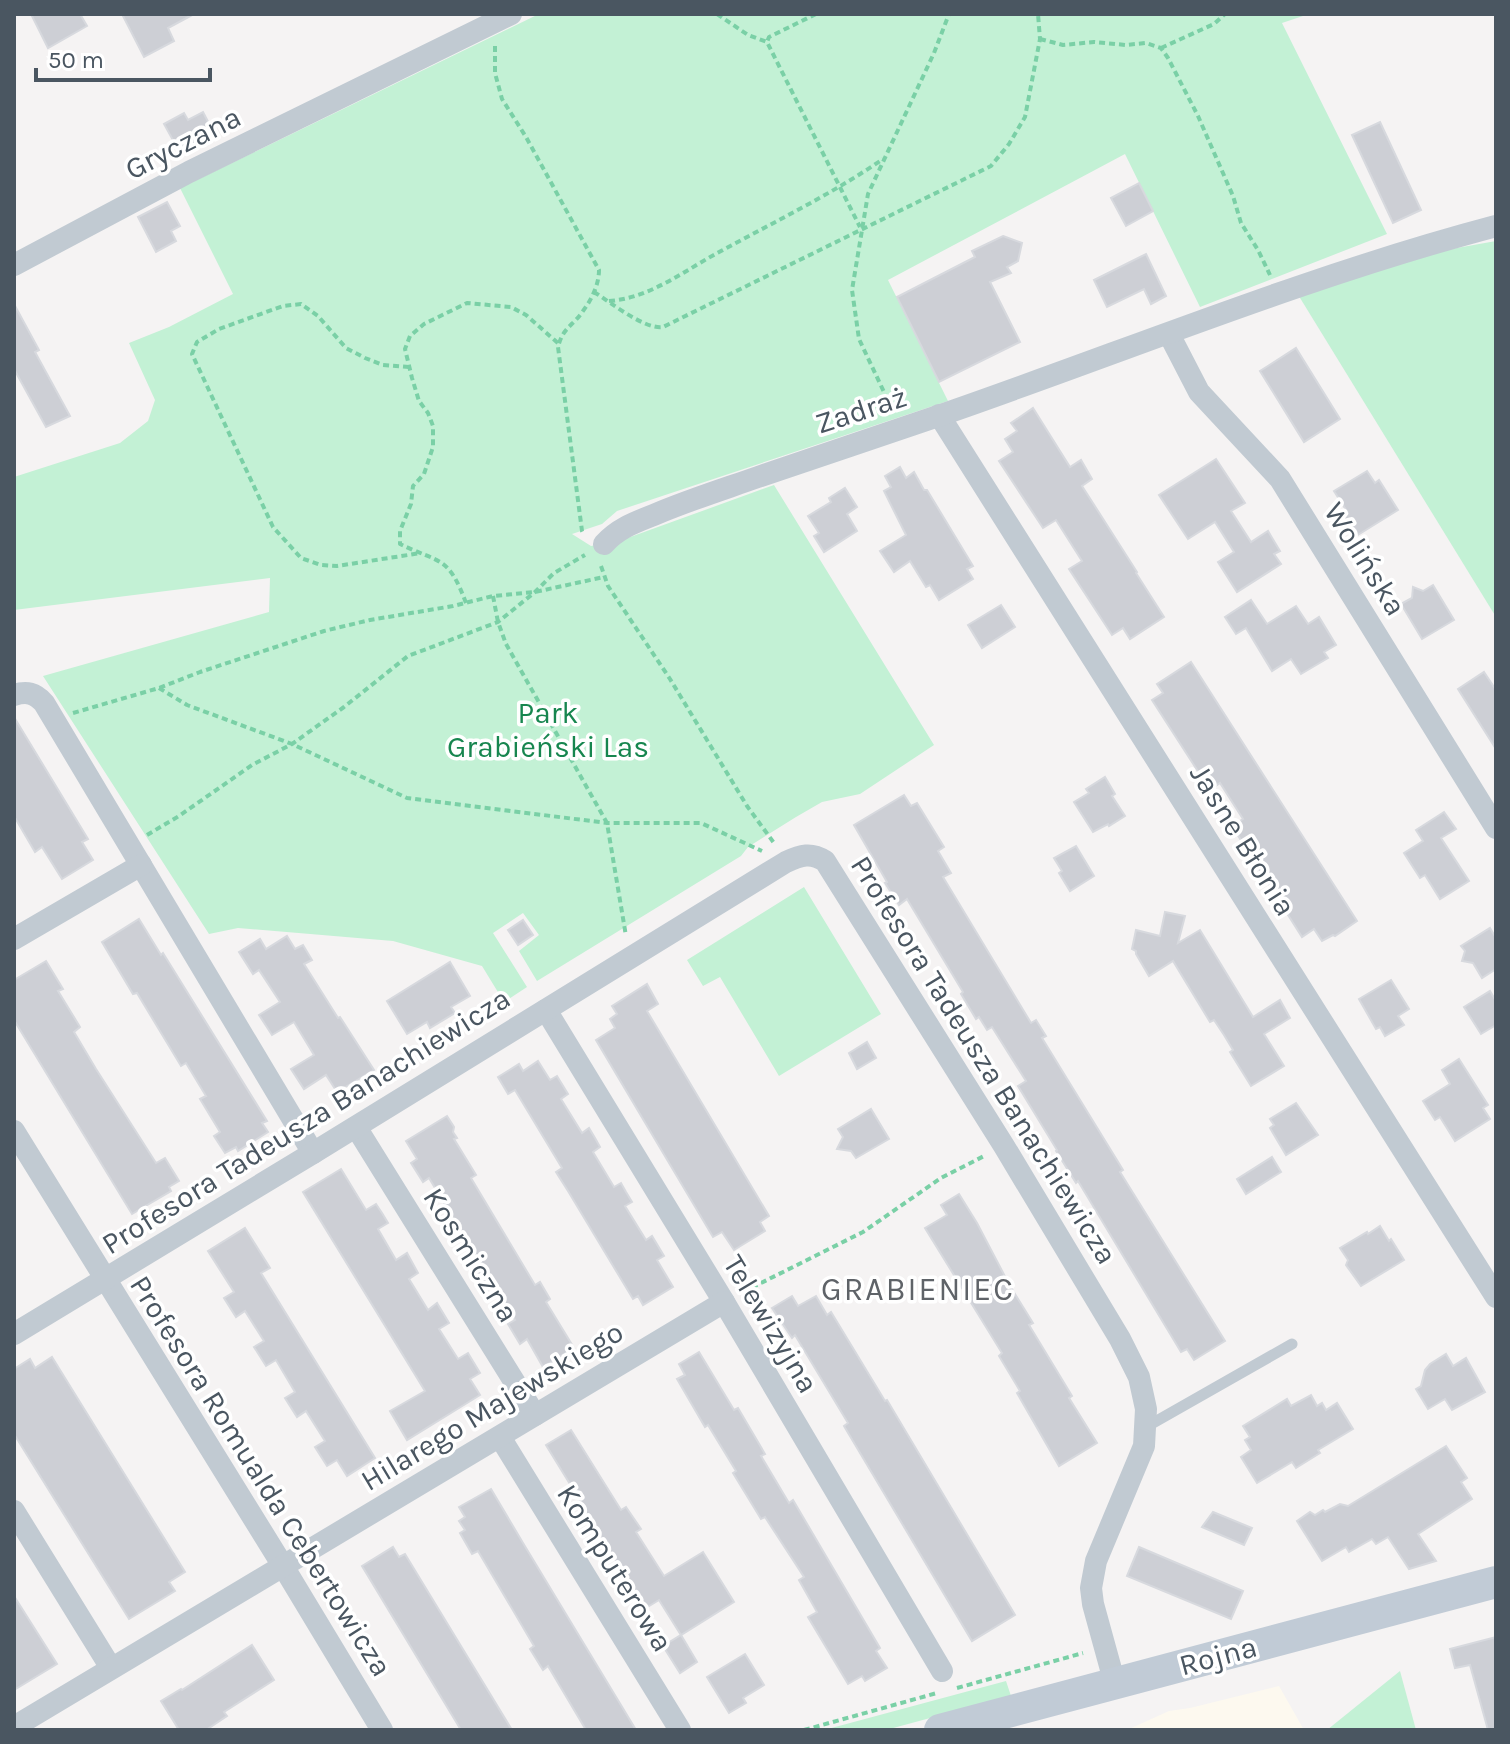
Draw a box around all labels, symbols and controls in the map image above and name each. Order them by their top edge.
scale bar [36,32,210,82]
text: 50 m [48,46,104,74]
street label: Gryczana [119,99,247,187]
street label: Zadraż [811,378,911,442]
street label: Wolińska [1316,496,1414,622]
park label: Park Grabieński Las [447,695,649,765]
street label: Jasne Błonia [1182,758,1304,922]
street label: Profesora Tadeusza Banachiewicza [843,849,1125,1271]
street label: Profesora Tadeusza Banachiewicza [95,980,517,1262]
street label: Kosmiczna [416,1181,526,1329]
street label: Telewizyjna [716,1248,826,1400]
street label: Profesora Romualda Cebertowicza [122,1269,400,1683]
district label: GRABIENIEC [821,1271,1015,1308]
street label: Hilarego Majewskiego [354,1313,630,1499]
street label: Komputerowa [549,1478,681,1658]
street label: Rojna [1175,1628,1261,1684]

